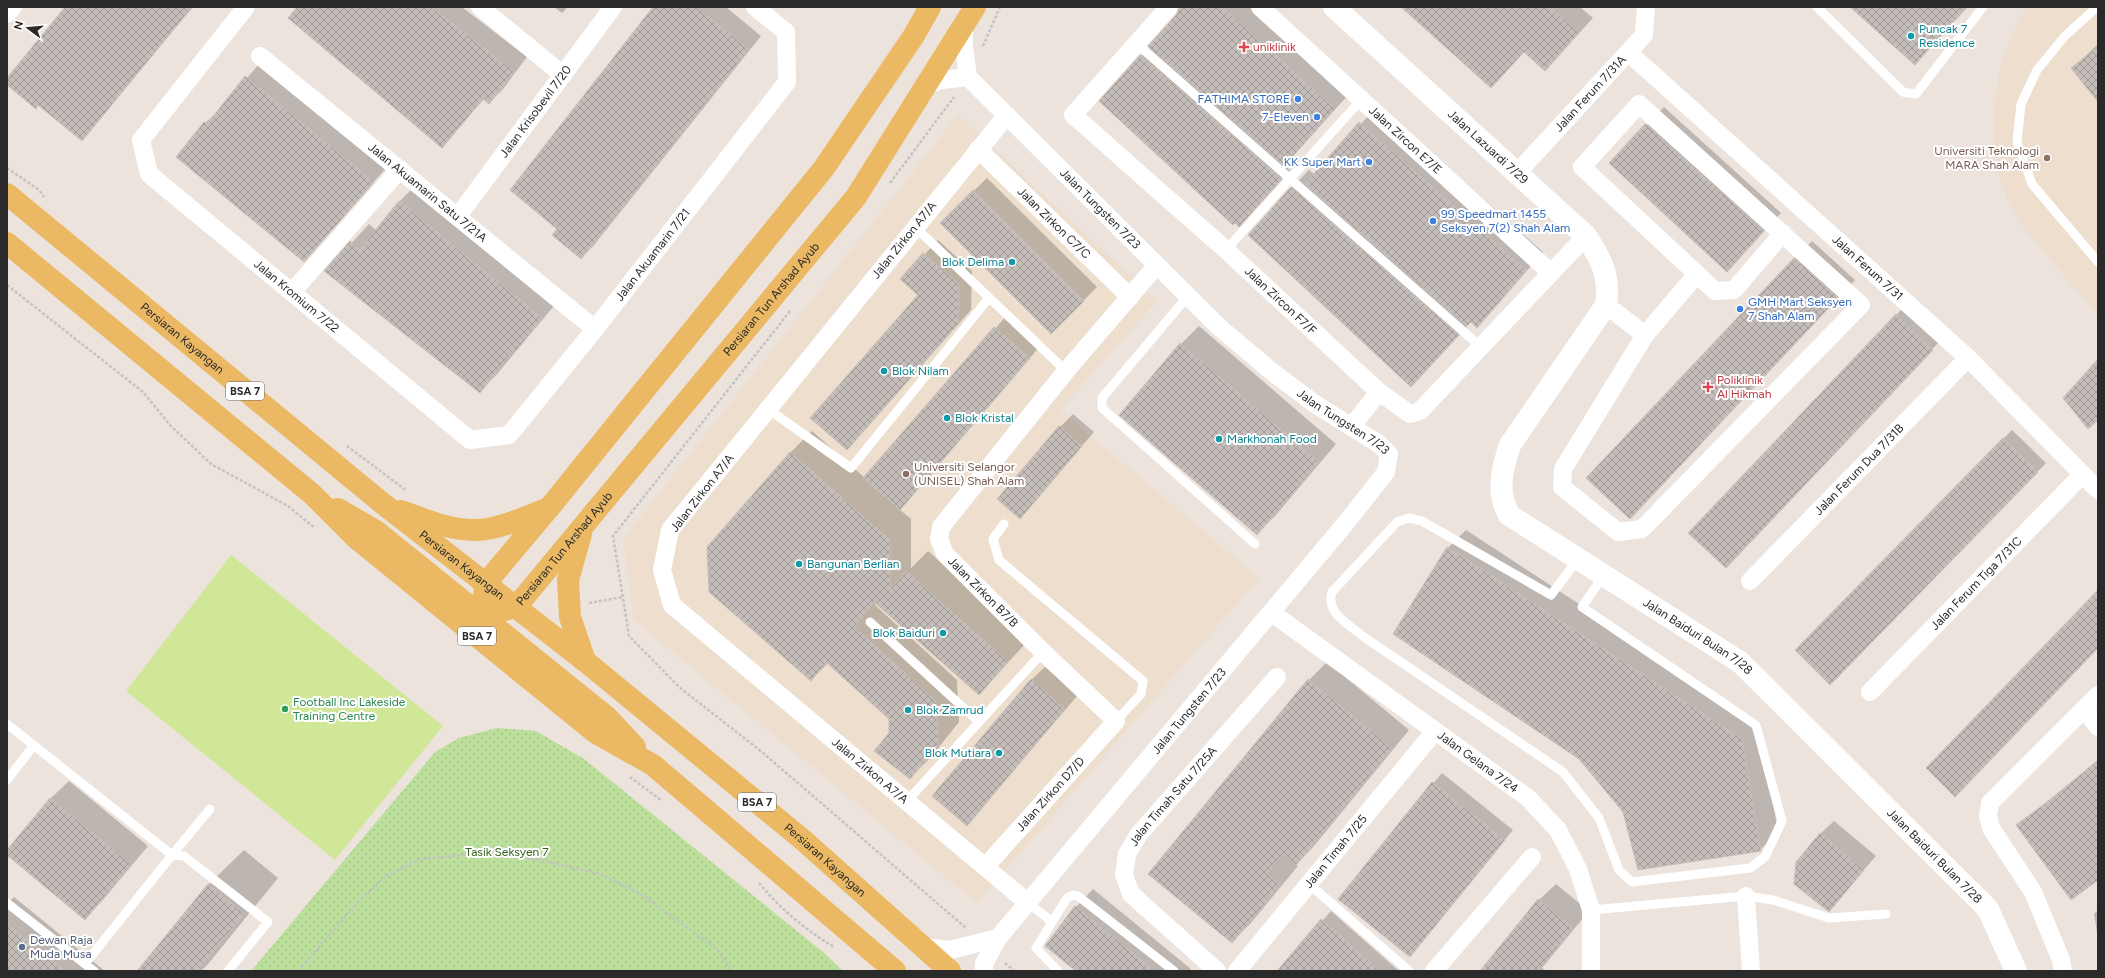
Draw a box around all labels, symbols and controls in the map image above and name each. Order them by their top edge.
north arrow [8,8,48,48]
text: N [11,19,26,31]
place label: Puncak 7 Residence [1919,22,1975,50]
marker: Puncak 7 Residence [1906,31,1916,41]
place label: uniklinik [1253,40,1296,54]
marker: uniklinik [1238,41,1250,53]
street label: Jalan Ferum 7/31A [1552,53,1629,134]
street label: Jalan Krisobevil 7/20 [497,63,574,160]
place label: FATHIMA STORE [1197,92,1290,106]
marker: FATHIMA STORE [1293,94,1303,104]
street label: Jalan Zircon E7/E [1366,103,1445,177]
street label: Jalan Lazuardi 7/29 [1445,107,1531,187]
place label: 7-Eleven [1262,110,1309,124]
marker: 7-Eleven [1312,112,1322,122]
street label: Jalan Akuamarin Satu 7/21A [365,140,490,245]
place label: Universiti Teknologi MARA Shah Alam [1934,144,2039,172]
marker: Universiti Teknologi MARA Shah Alam [2042,153,2052,163]
place label: KK Super Mart [1284,155,1361,169]
marker: KK Super Mart [1364,157,1374,167]
street label: Jalan Tungsten 7/23 [1057,166,1144,252]
street label: Jalan Zirkon C7/C [1015,184,1093,262]
street label: Jalan Zirkon A7/A [869,199,939,281]
street label: Jalan Akuamarin 7/21 [612,206,693,304]
place label: 99 Speedmart 1455 Seksyen 7(2) Shah Alam [1441,207,1570,235]
marker: 99 Speedmart 1455 Seksyen 7(2) Shah Alam [1428,216,1438,226]
street label: Jalan Ferum 7/31 [1829,232,1906,303]
street label: Persiaran Tun Arshad Ayub [720,240,822,359]
place label: Blok Delima [942,255,1004,269]
street label: Jalan Kromium 7/22 [251,257,342,336]
marker: Blok Delima [1007,257,1017,267]
street label: Jalan Zircon F7/F [1242,264,1320,338]
place label: GMH Mart Seksyen 7 Shah Alam [1748,295,1852,323]
street label: Persiaran Kayangan [138,300,227,377]
marker: GMH Mart Seksyen 7 Shah Alam [1735,304,1745,314]
place label: Blok Nilam [892,364,949,378]
marker: Blok Nilam [879,366,889,376]
place label: Poliklinik Al Hikmah [1717,373,1772,401]
marker: Poliklinik Al Hikmah [1702,381,1714,393]
road number: BSA 7 [226,382,264,400]
street label: Jalan Tungsten 7/23 [1294,386,1392,457]
place label: Blok Kristal [955,411,1014,425]
marker: Blok Kristal [942,413,952,423]
street label: Jalan Ferum Dua 7/31B [1811,421,1907,518]
place label: Markhonah Food [1227,432,1317,446]
marker: Markhonah Food [1214,434,1224,444]
street label: Jalan Zirkon A7/A [667,451,737,535]
place label: Universiti Selangor (UNISEL) Shah Alam [914,460,1024,488]
marker: Universiti Selangor (UNISEL) Shah Alam [901,469,911,479]
street label: Persiaran Tun Arshad Ayub [513,489,615,608]
street label: Persiaran Kayangan [416,528,507,603]
street label: Jalan Ferum Tiga 7/31C [1928,534,2025,633]
street label: Jalan Zirkon B7/B [945,554,1021,630]
place label: Bangunan Berlian [807,557,900,571]
marker: Bangunan Berlian [794,559,804,569]
street label: Jalan Baiduri Bulan 7/28 [1641,595,1755,677]
place label: Blok Baiduri [872,626,935,640]
road number: BSA 7 [458,627,496,645]
marker: Blok Baiduri [938,628,948,638]
street label: Jalan Tungsten 7/23 [1149,665,1229,757]
place label: Football Inc Lakeside Training Centre [293,695,406,723]
place label: Blok Zamrud [916,703,984,717]
marker: Football Inc Lakeside Training Centre [280,704,290,714]
marker: Blok Zamrud [903,705,913,715]
street label: Jalan Gelana 7/24 [1435,728,1521,796]
street label: Jalan Zirkon A7/A [829,735,911,807]
street label: Jalan Timah Satu 7/25A [1127,744,1220,848]
place label: Blok Mutiara [925,746,991,760]
marker: Blok Mutiara [994,748,1004,758]
street label: Jalan Zirkon D7/D [1013,754,1087,834]
road number: BSA 7 [738,793,776,811]
street label: Jalan Baiduri Bulan 7/28 [1884,806,1985,906]
street label: Jalan Timah 7/25 [1301,812,1370,891]
street label: Persiaran Kayangan [781,820,869,900]
park label: Tasik Seksyen 7 [465,845,549,859]
place label: Dewan Raja Muda Musa [30,933,93,961]
marker: Dewan Raja Muda Musa [17,942,27,952]

